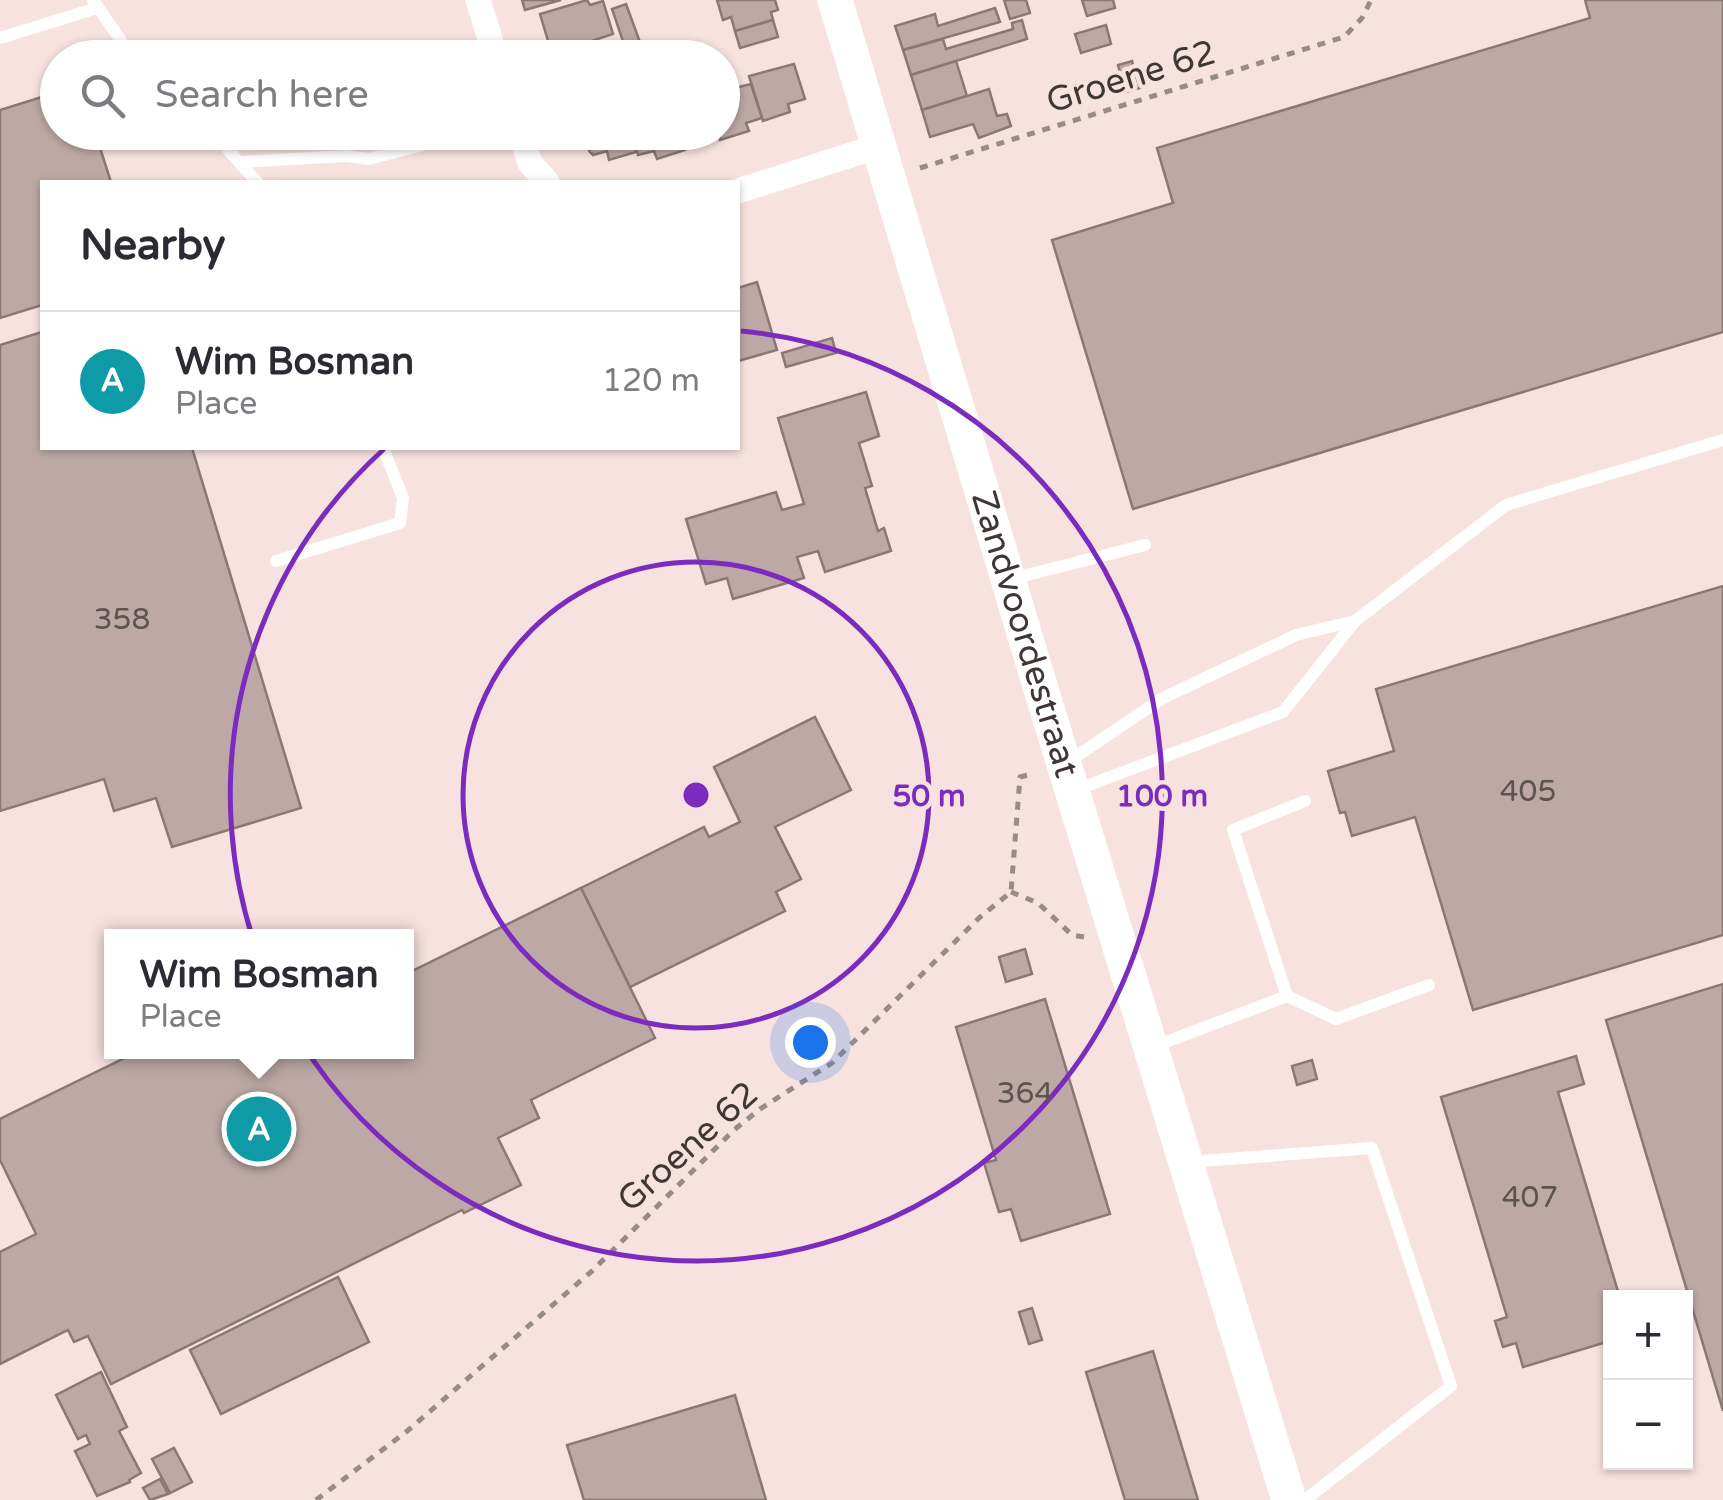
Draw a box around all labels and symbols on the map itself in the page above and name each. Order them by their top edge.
street label: Groene 62 [1041,31,1221,123]
street label: Zandvoordestraat [962,486,1088,782]
house number: 358 [94,601,150,638]
house number: 405 [1500,773,1556,810]
centre of rings [678,777,714,813]
text: 50 m [892,778,966,815]
text: 100 m [1116,778,1208,815]
your location [785,1017,836,1068]
street label: Groene 62 [609,1073,767,1221]
house number: 364 [997,1075,1053,1112]
pin: A [226,1092,292,1166]
house number: 407 [1502,1179,1558,1216]

